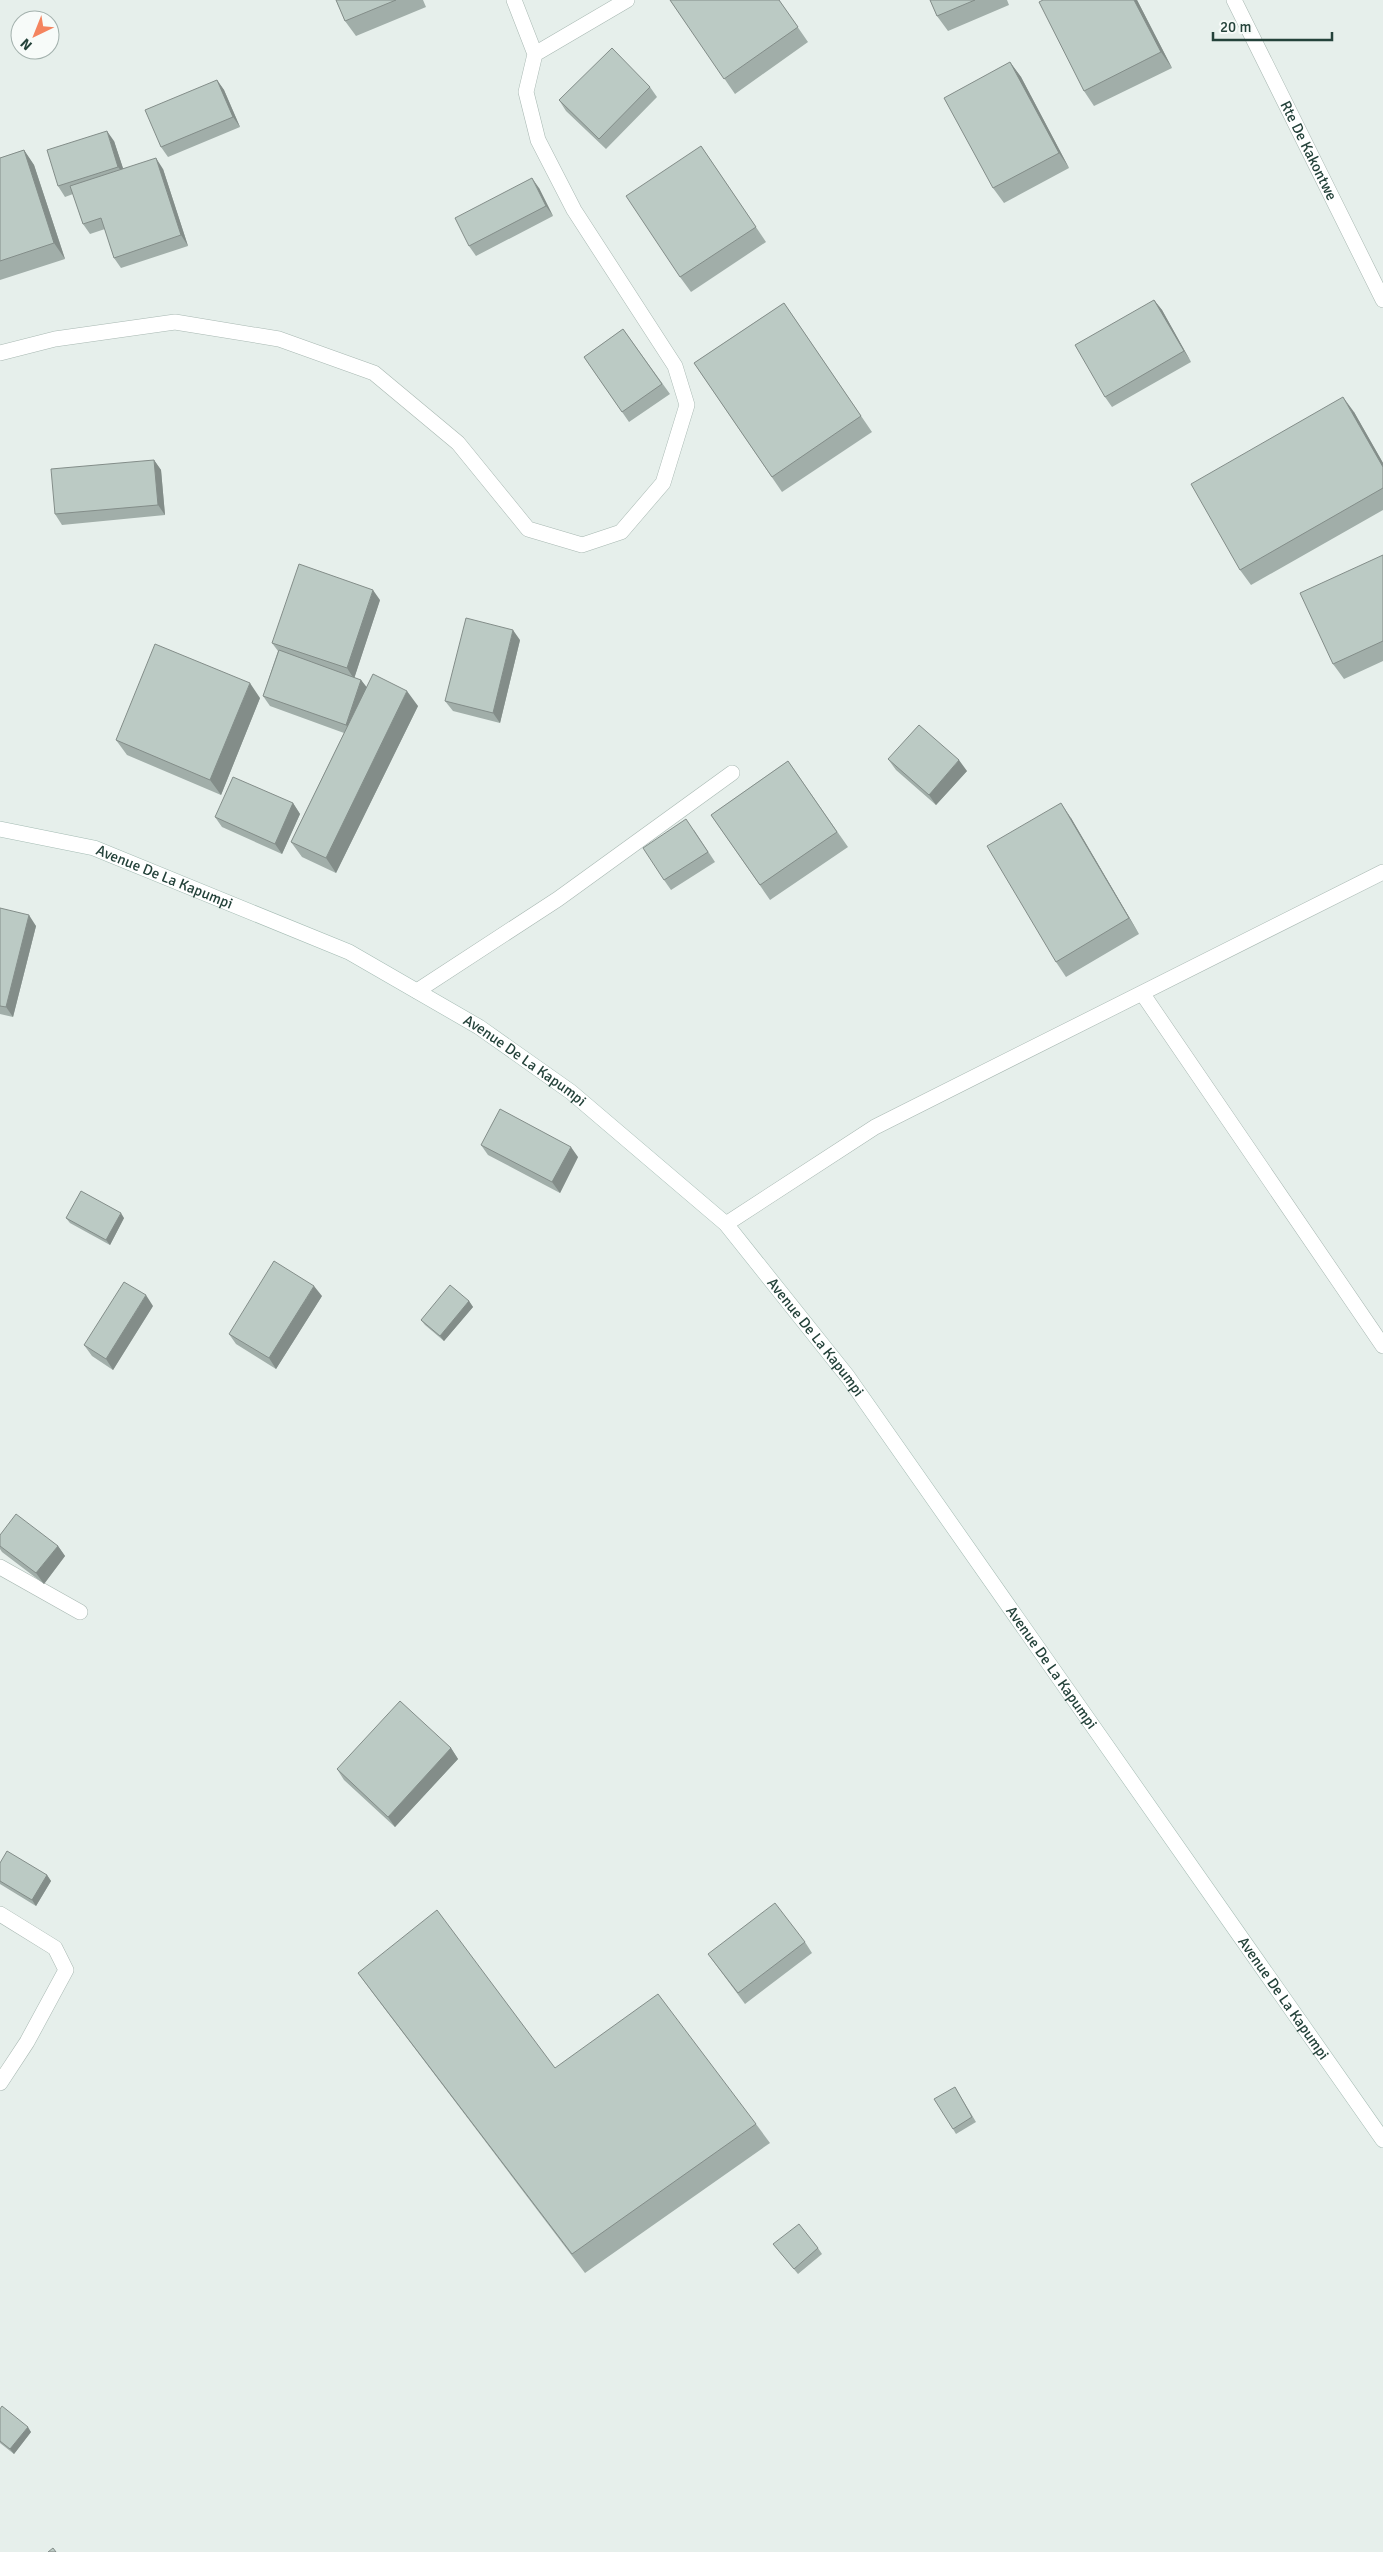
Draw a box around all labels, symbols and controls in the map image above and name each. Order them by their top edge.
north arrow [10,10,60,60]
scale bar [1213,10,1332,42]
text: 20 m [1220,18,1251,36]
text: N [17,35,36,54]
street label: Rte De Kakontwe [1276,98,1341,203]
street label: Avenue De La Kapumpi [93,841,236,913]
street label: Avenue De La Kapumpi [460,1011,590,1110]
street label: Avenue De La Kapumpi [763,1274,868,1400]
street label: Avenue De La Kapumpi [1002,1602,1101,1732]
street label: Avenue De La Kapumpi [1234,1933,1333,2063]

